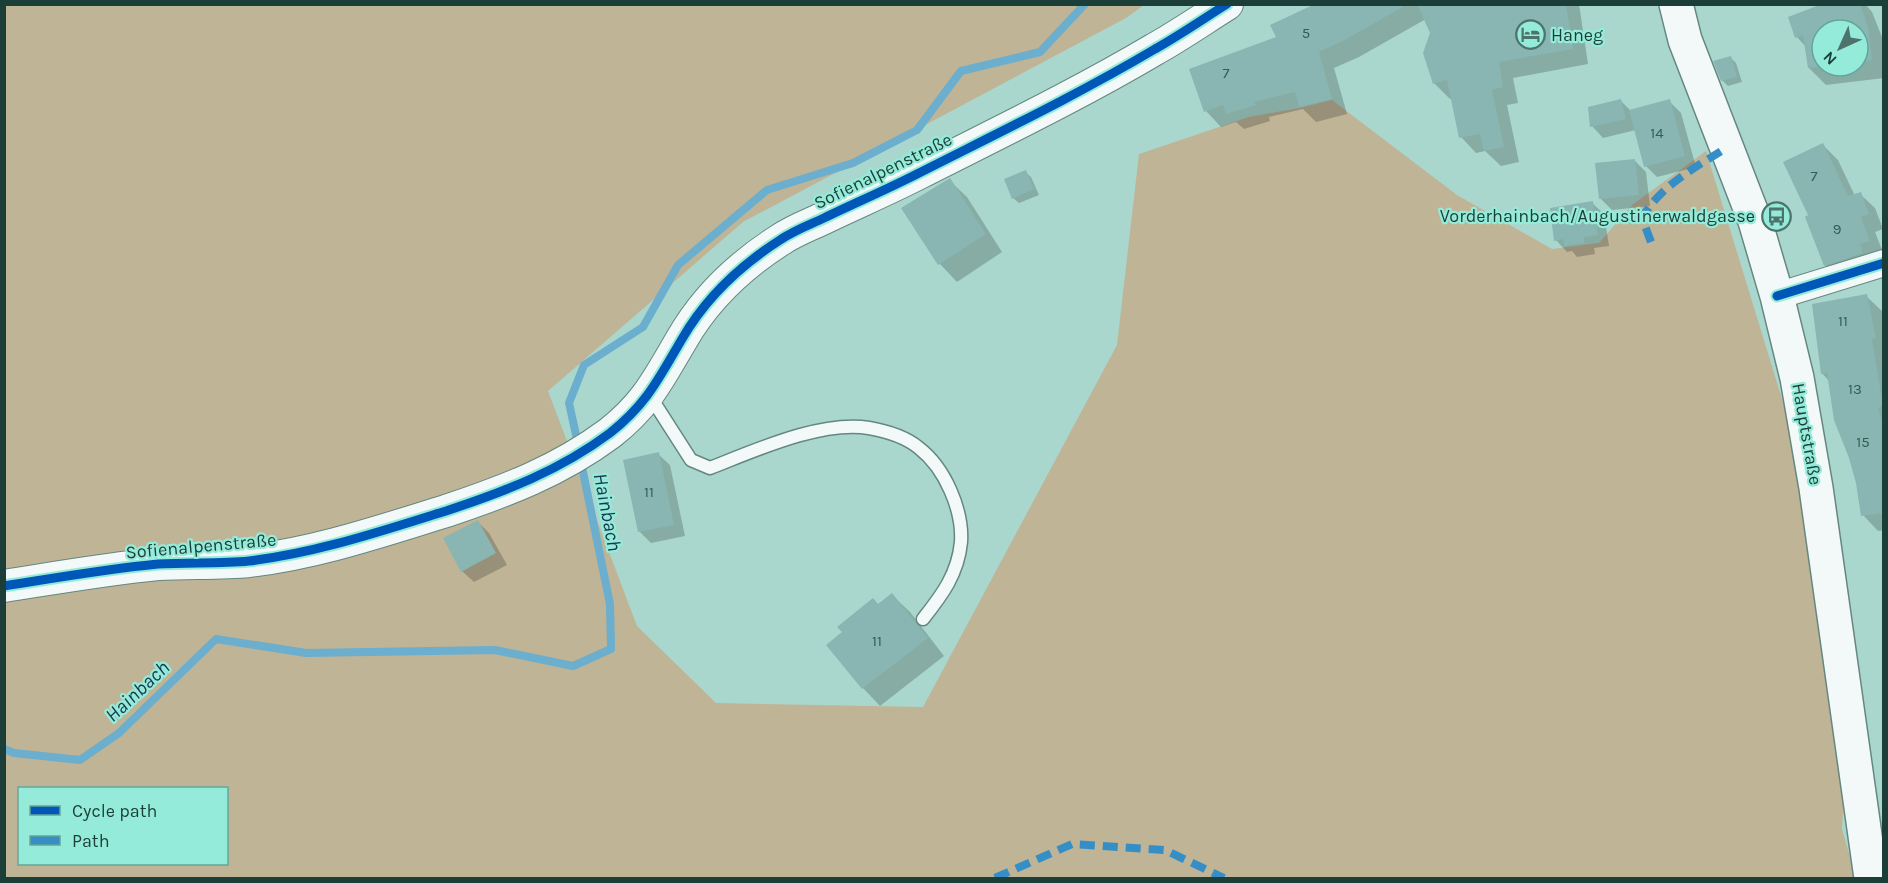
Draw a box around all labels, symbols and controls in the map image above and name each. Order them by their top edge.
north arrow [1810,18,1870,78]
hotel icon: Haneg [1514,19,1546,51]
house number: 5 [1302,24,1310,42]
place label: Haneg [1551,24,1603,46]
text: N [1819,47,1841,69]
house number: 7 [1222,64,1230,82]
house number: 14 [1650,124,1664,142]
street label: Sofienalpenstraße [810,128,956,214]
house number: 7 [1810,167,1818,185]
bus stop icon: Vorderhainbach/Augustinerwaldgasse [1760,200,1792,232]
place label: Vorderhainbach/Augustinerwaldgasse [1440,205,1755,227]
house number: 9 [1833,220,1841,238]
house number: 11 [1838,312,1848,330]
house number: 13 [1848,380,1862,398]
street label: Hauptstraße [1787,381,1827,487]
house number: 15 [1856,433,1870,451]
water label: Hainbach [589,471,626,553]
house number: 11 [644,483,654,501]
street label: Sofienalpenstraße [125,528,277,564]
house number: 11 [872,632,882,650]
water label: Hainbach [101,656,174,727]
legend [18,787,228,865]
text: Cycle path [72,800,157,822]
text: Path [72,830,110,852]

